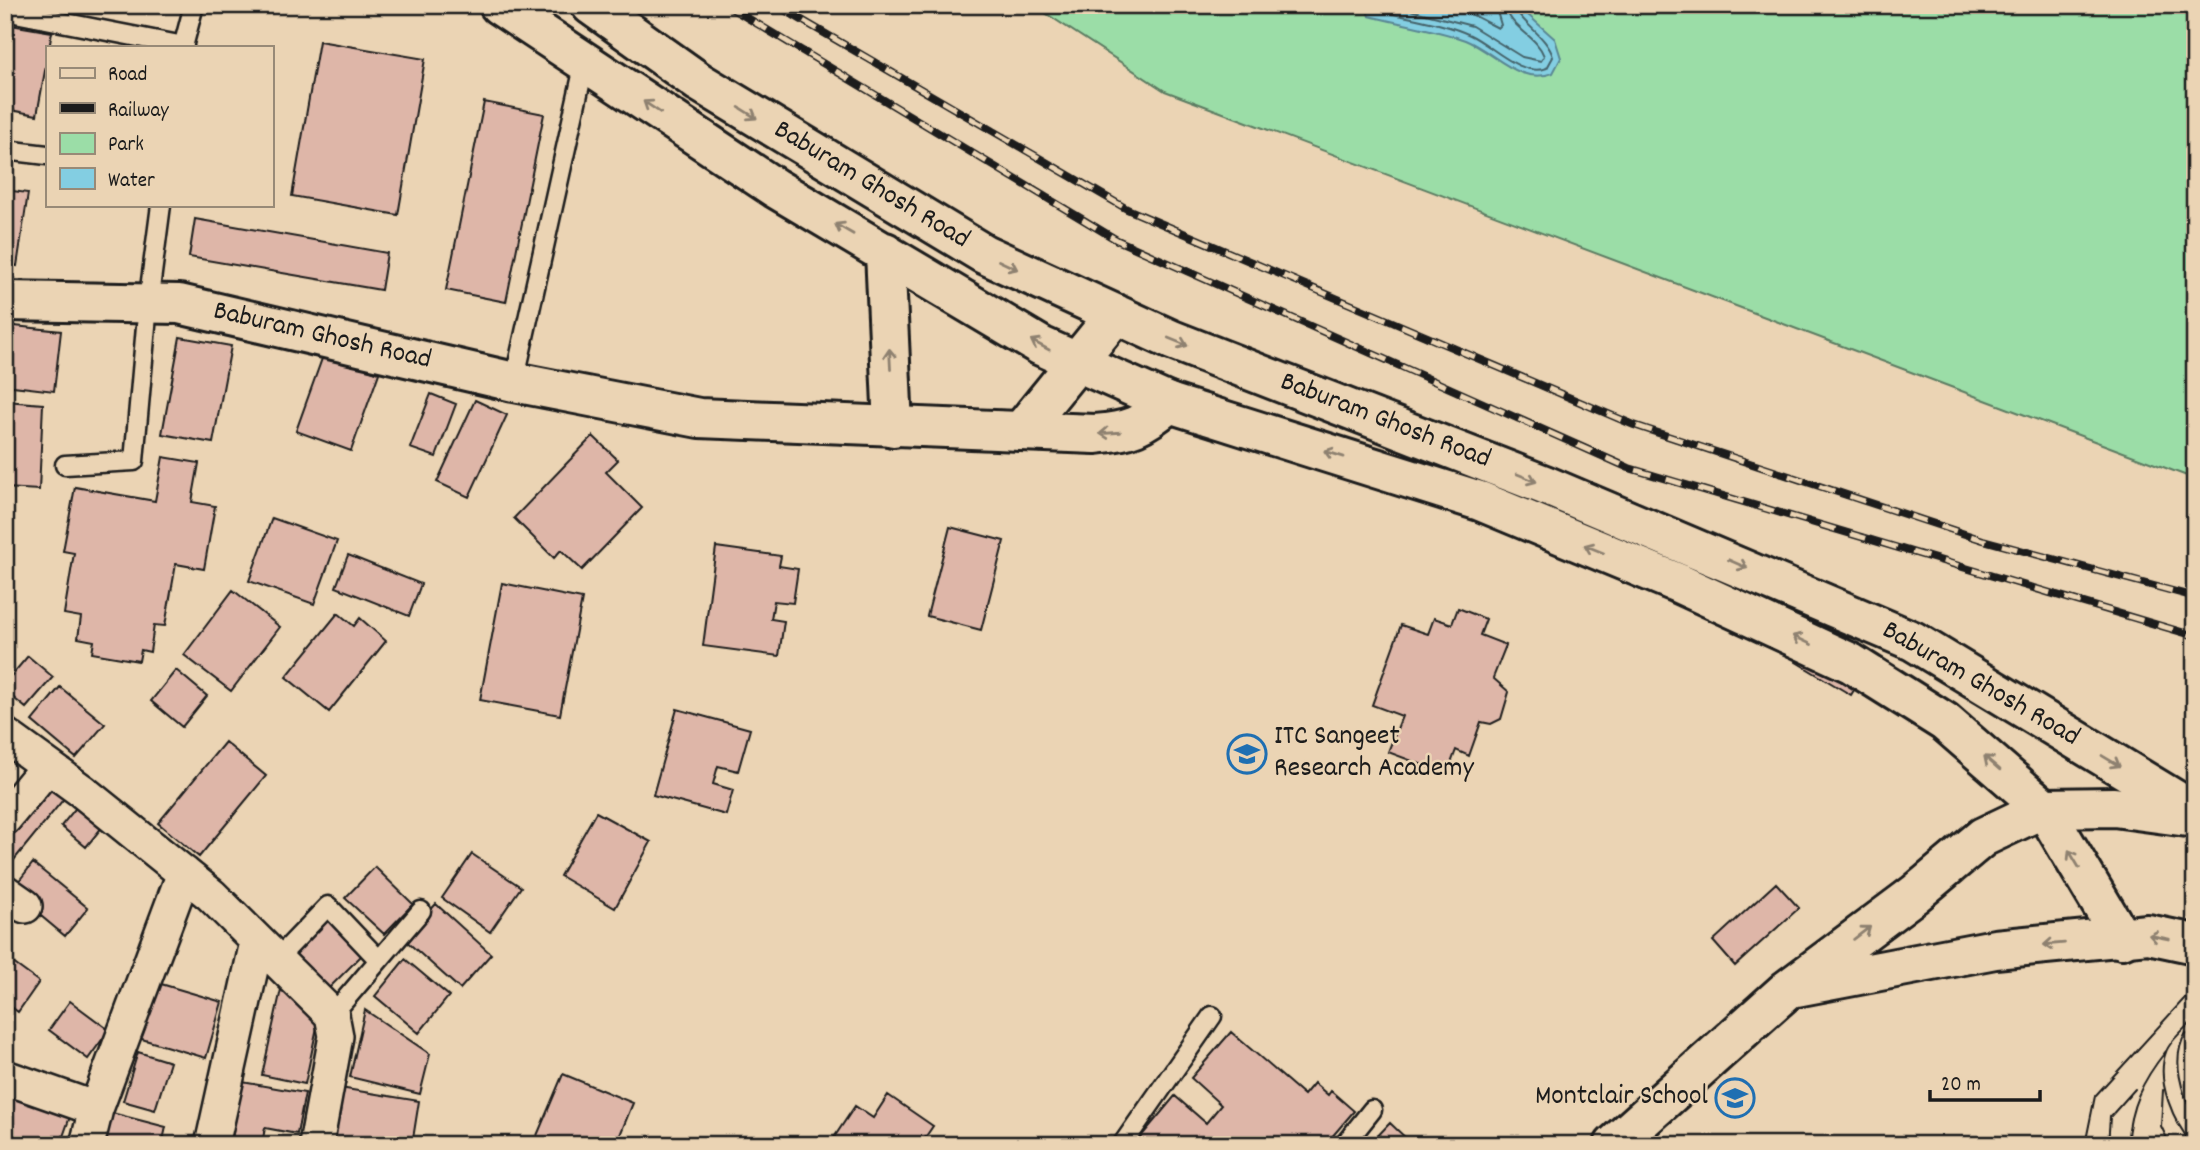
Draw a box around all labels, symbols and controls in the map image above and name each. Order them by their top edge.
legend [46,46,273,206]
text: Road [108,61,147,91]
text: Railway [108,97,169,127]
one-way arrow [643,99,663,113]
one-way arrow [738,106,758,120]
street label: Baburam Ghosh Road [765,112,977,260]
text: Park [108,131,144,161]
text: Water [108,167,155,197]
one-way arrow [835,221,855,235]
one-way arrow [997,259,1018,272]
street label: Baburam Ghosh Road [209,292,435,382]
one-way arrow [1167,336,1188,349]
one-way arrow [1030,337,1051,351]
one-way arrow [883,347,896,370]
street label: Baburam Ghosh Road [1274,363,1496,481]
one-way arrow [1100,427,1122,440]
one-way arrow [1324,447,1346,460]
one-way arrow [1516,472,1538,485]
one-way arrow [1584,541,1605,554]
one-way arrow [1726,558,1748,571]
street label: Baburam Ghosh Road [1874,612,2086,758]
one-way arrow [1792,633,1813,647]
place label: ITC Sangeet Research Academy [1274,718,1474,790]
school or university icon: ITC Sangeet Research Academy [1226,733,1268,775]
one-way arrow [2101,754,2121,768]
one-way arrow [1983,755,2001,771]
one-way arrow [2067,849,2081,869]
one-way arrow [1853,926,1871,941]
one-way arrow [2148,930,2171,943]
one-way arrow [2043,938,2066,951]
scale bar [1930,1059,2041,1103]
text: 20 m [1941,1071,1981,1101]
school or university icon: Montclair School [1714,1077,1756,1119]
place label: Montclair School [1535,1078,1708,1118]

